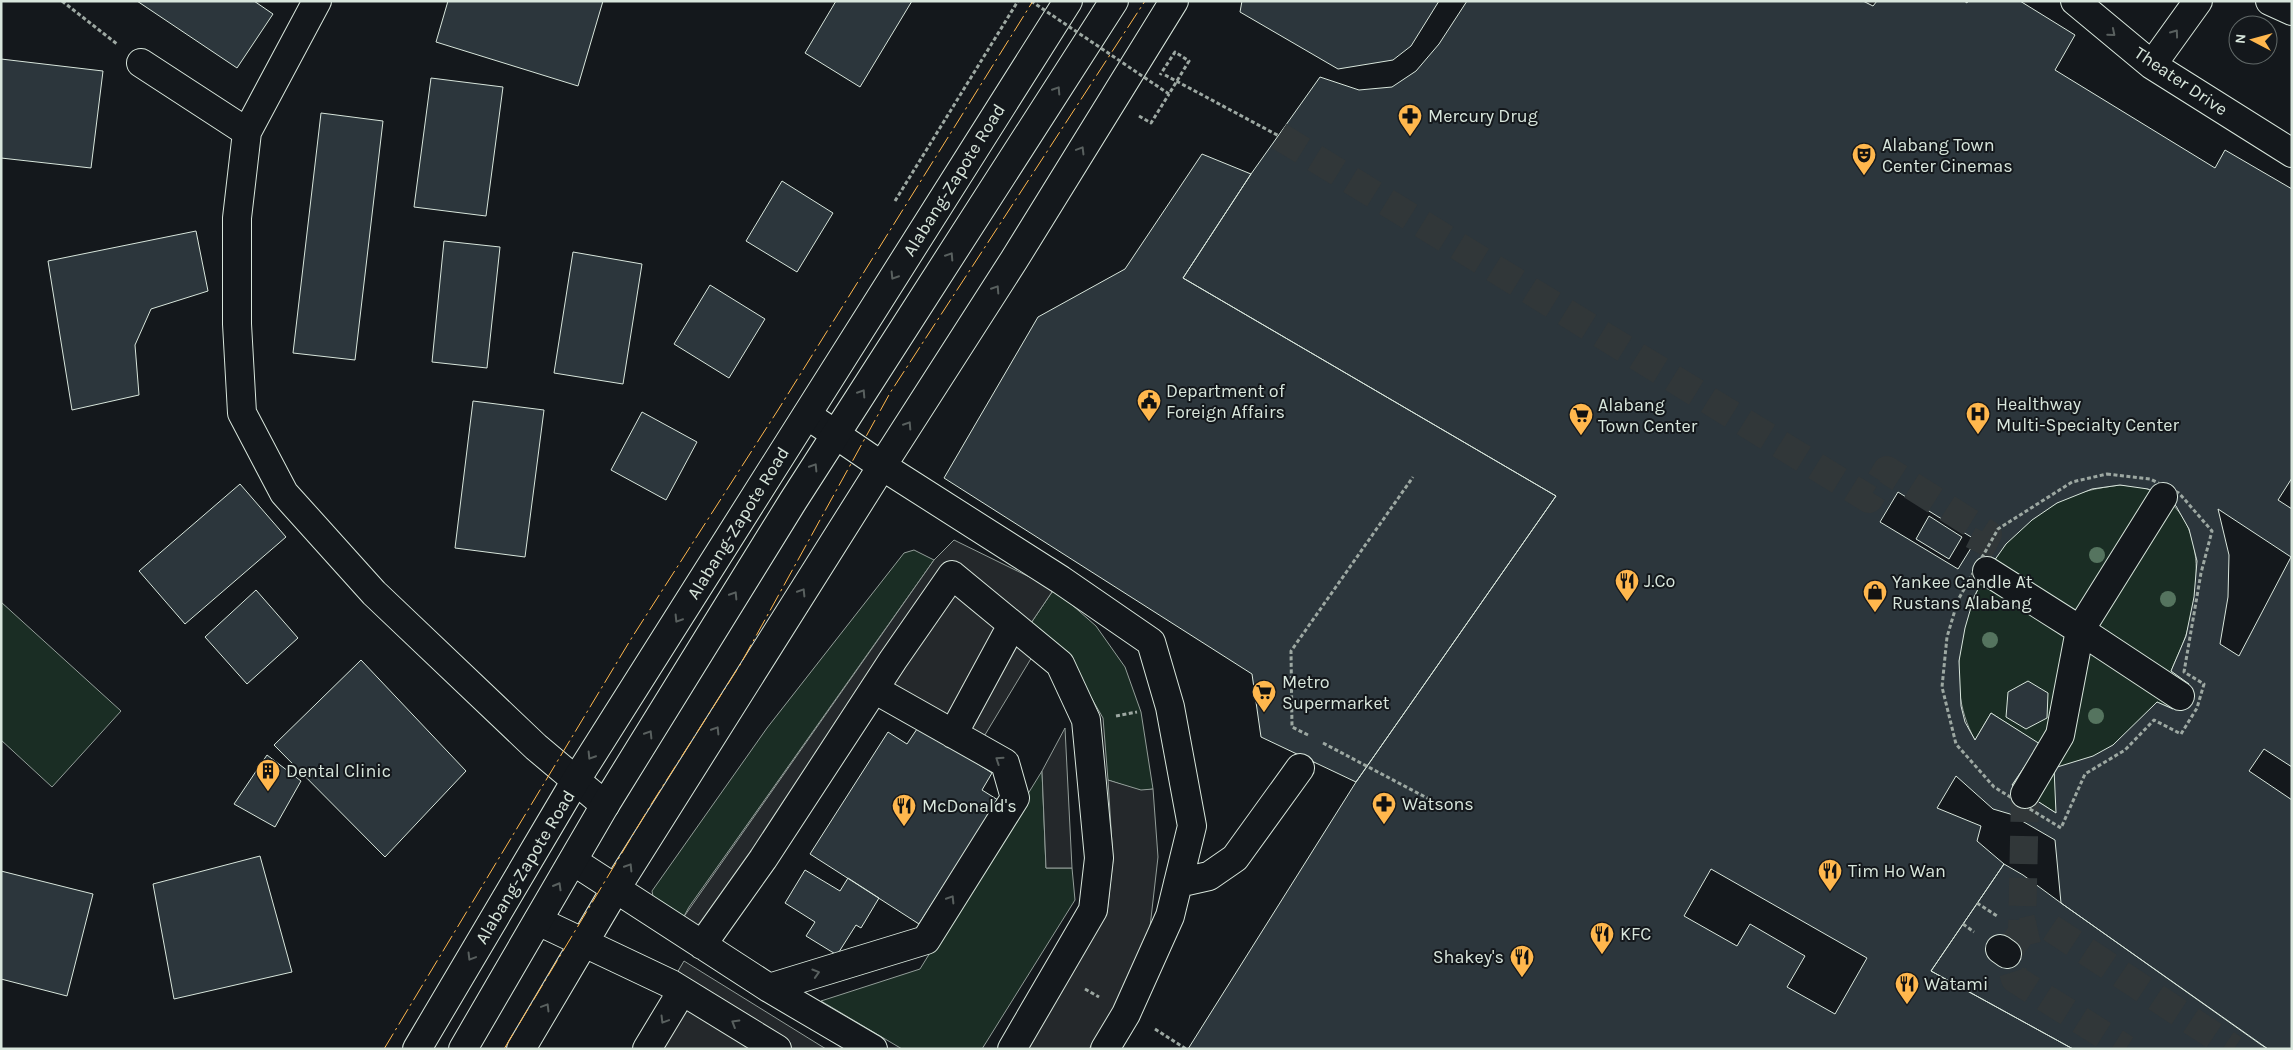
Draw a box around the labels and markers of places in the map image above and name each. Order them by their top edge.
pharmacy icon: Mercury Drug [1397,103,1423,137]
place label: Mercury Drug [1428,105,1538,127]
place label: Alabang Town Center Cinemas [1882,134,2013,177]
theatre icon: Alabang Town Center Cinemas [1851,142,1877,176]
place label: Department of Foreign Affairs [1166,380,1286,423]
public building icon: Department of Foreign Affairs [1136,388,1162,422]
place label: Healthway Multi-Specialty Center [1996,393,2179,436]
place label: Alabang Town Center [1598,394,1698,437]
hospital icon: Healthway Multi-Specialty Center [1965,401,1991,435]
supermarket icon: Alabang Town Center [1568,402,1594,436]
restaurant icon: J.Co [1614,568,1640,602]
place label: J.Co [1644,570,1675,592]
place label: Yankee Candle At Rustans Alabang [1892,571,2033,614]
shop icon: Yankee Candle At Rustans Alabang [1862,579,1888,613]
place label: Metro Supermarket [1282,671,1390,714]
supermarket icon: Metro Supermarket [1251,679,1277,713]
building icon: Dental Clinic [255,758,281,792]
place label: Dental Clinic [286,760,391,782]
pharmacy icon: Watsons [1371,791,1397,825]
restaurant icon: McDonald's [891,793,917,827]
place label: Watsons [1402,793,1474,815]
place label: McDonald's [922,795,1017,817]
restaurant icon: Tim Ho Wan [1817,858,1843,892]
place label: Tim Ho Wan [1848,860,1946,882]
restaurant icon: KFC [1589,921,1615,955]
place label: KFC [1620,923,1651,945]
restaurant icon: Shakey's [1509,944,1535,978]
place label: Shakey's [1433,946,1504,968]
restaurant icon: Watami [1894,971,1920,1005]
place label: Watami [1924,973,1988,995]

